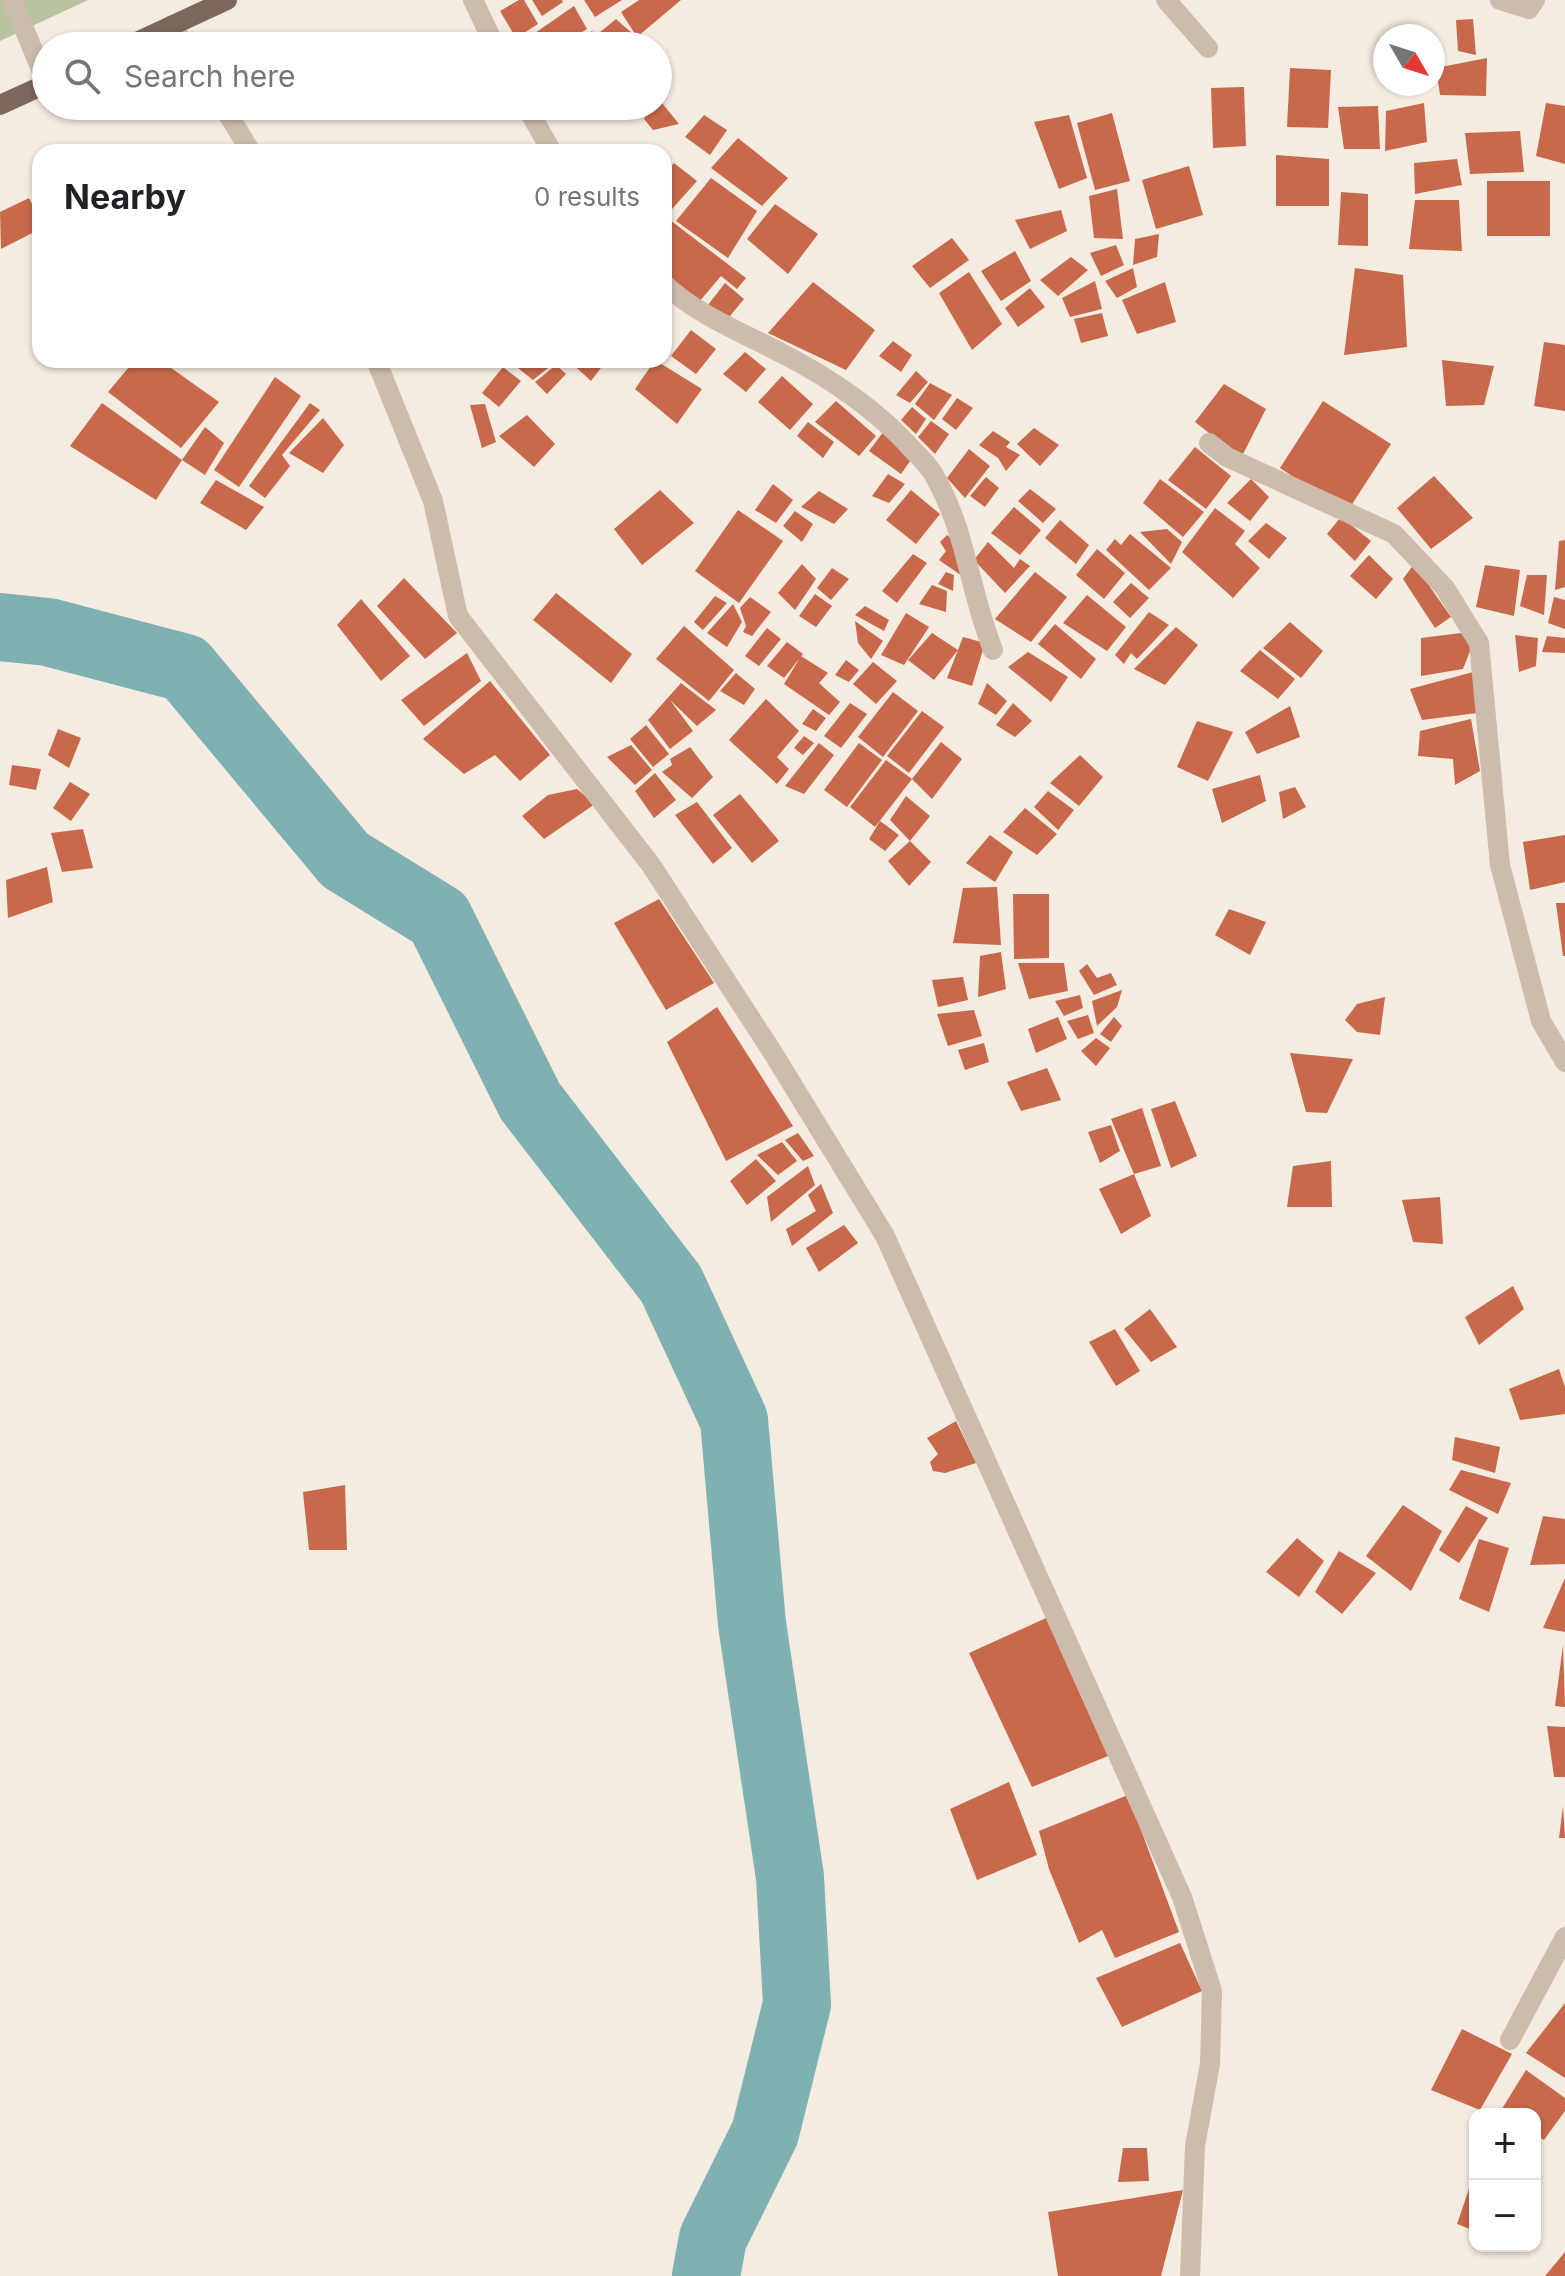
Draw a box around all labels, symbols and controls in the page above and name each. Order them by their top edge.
north arrow [1373,24,1445,96]
search box [32,32,672,120]
icon: search [60,54,104,98]
text: Search here [124,58,296,94]
text: Nearby [64,176,186,217]
text: 0 results [534,181,640,212]
map controls [1469,2108,1541,2252]
button: + [1469,2108,1541,2180]
button: − [1469,2180,1541,2252]

